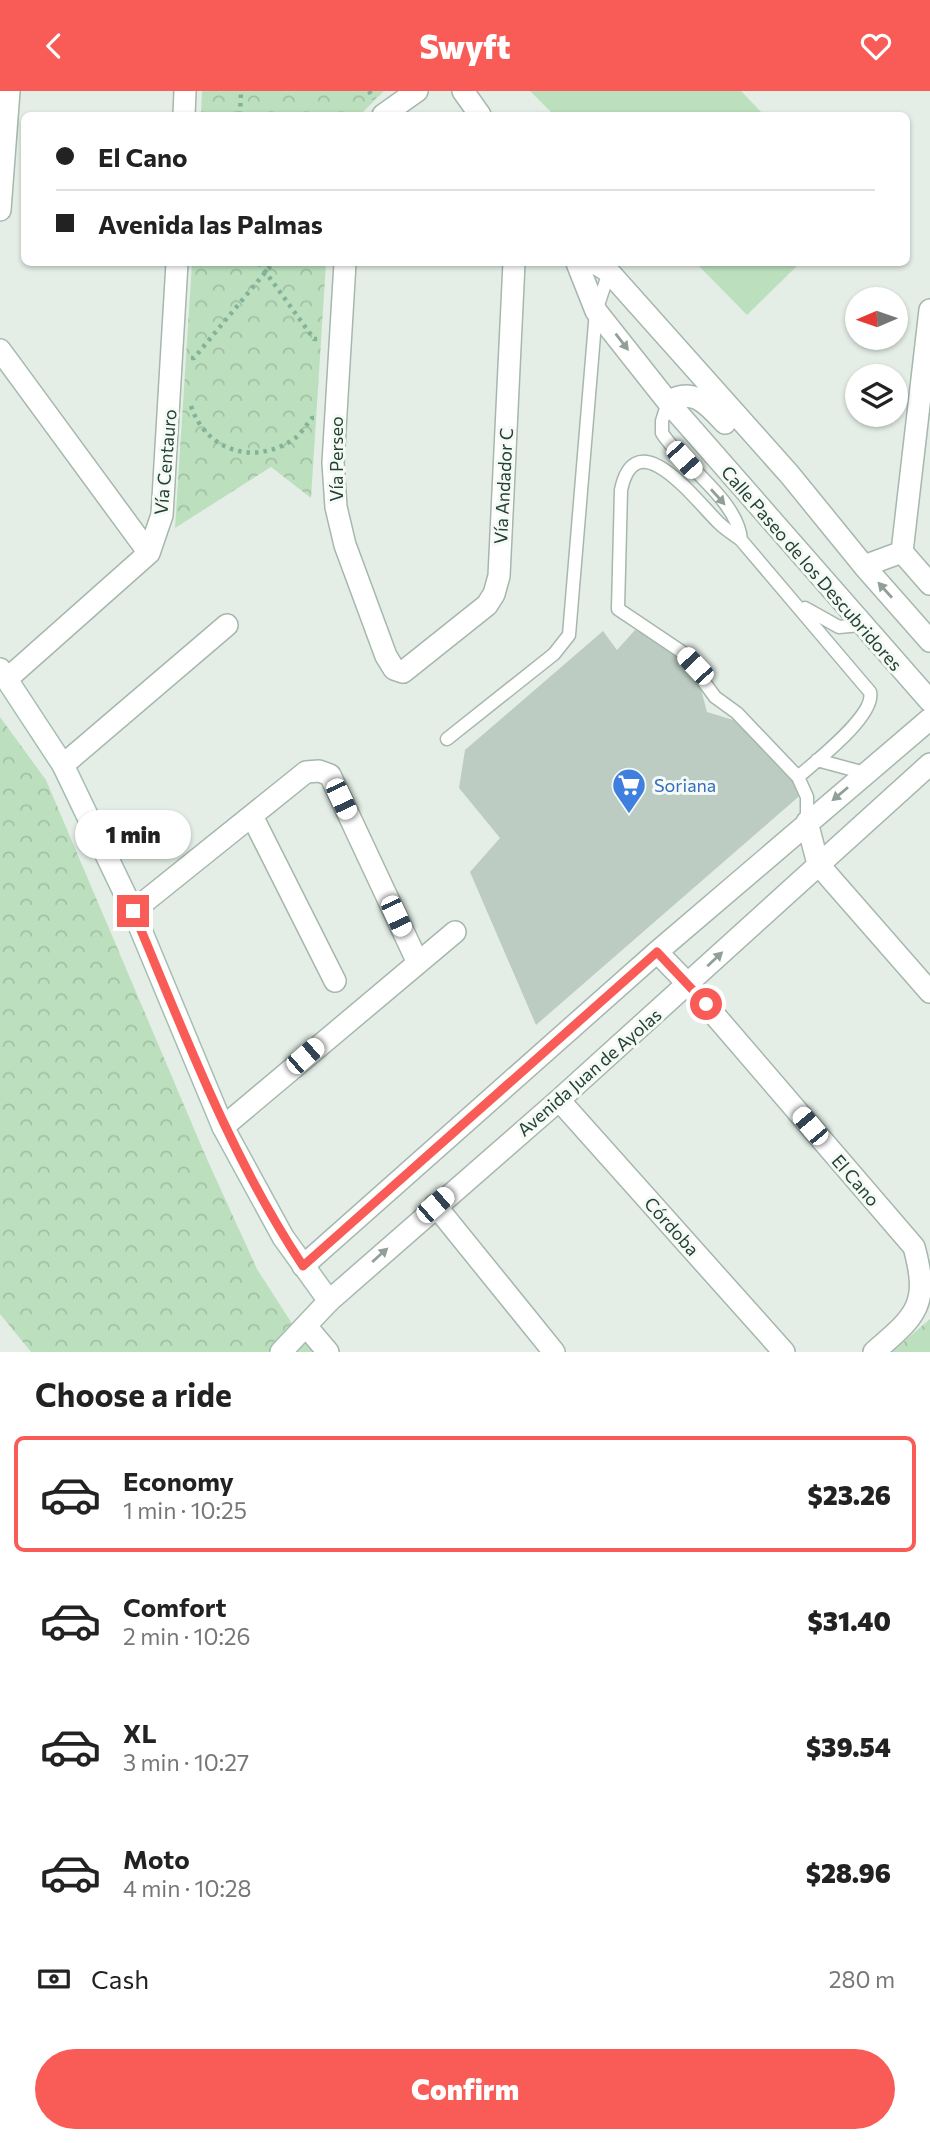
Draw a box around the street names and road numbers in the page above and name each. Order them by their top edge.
street label: Vía Centauro [149,408,181,516]
street label: Vía Perseo [325,416,347,502]
street label: Vía Andador C [489,427,517,545]
street label: Calle Paseo de los Descubridores [717,461,907,675]
street label: Avenida Juan de Ayolas [512,1003,666,1141]
street label: El Cano [828,1150,884,1210]
street label: Córdoba [640,1192,704,1260]

